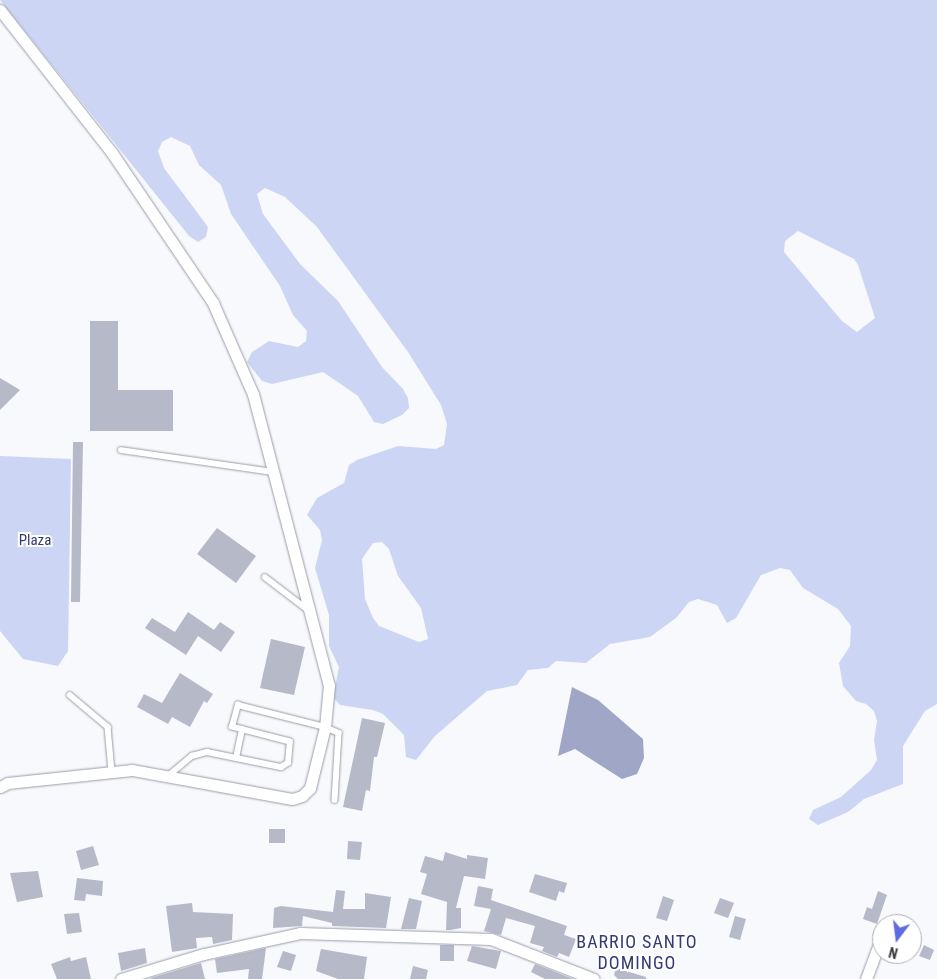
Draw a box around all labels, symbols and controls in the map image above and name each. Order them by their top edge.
park label: Plaza [19,532,51,550]
north arrow [872,914,922,964]
district label: BARRIO SANTO DOMINGO [575,932,699,974]
text: N [887,944,900,961]

